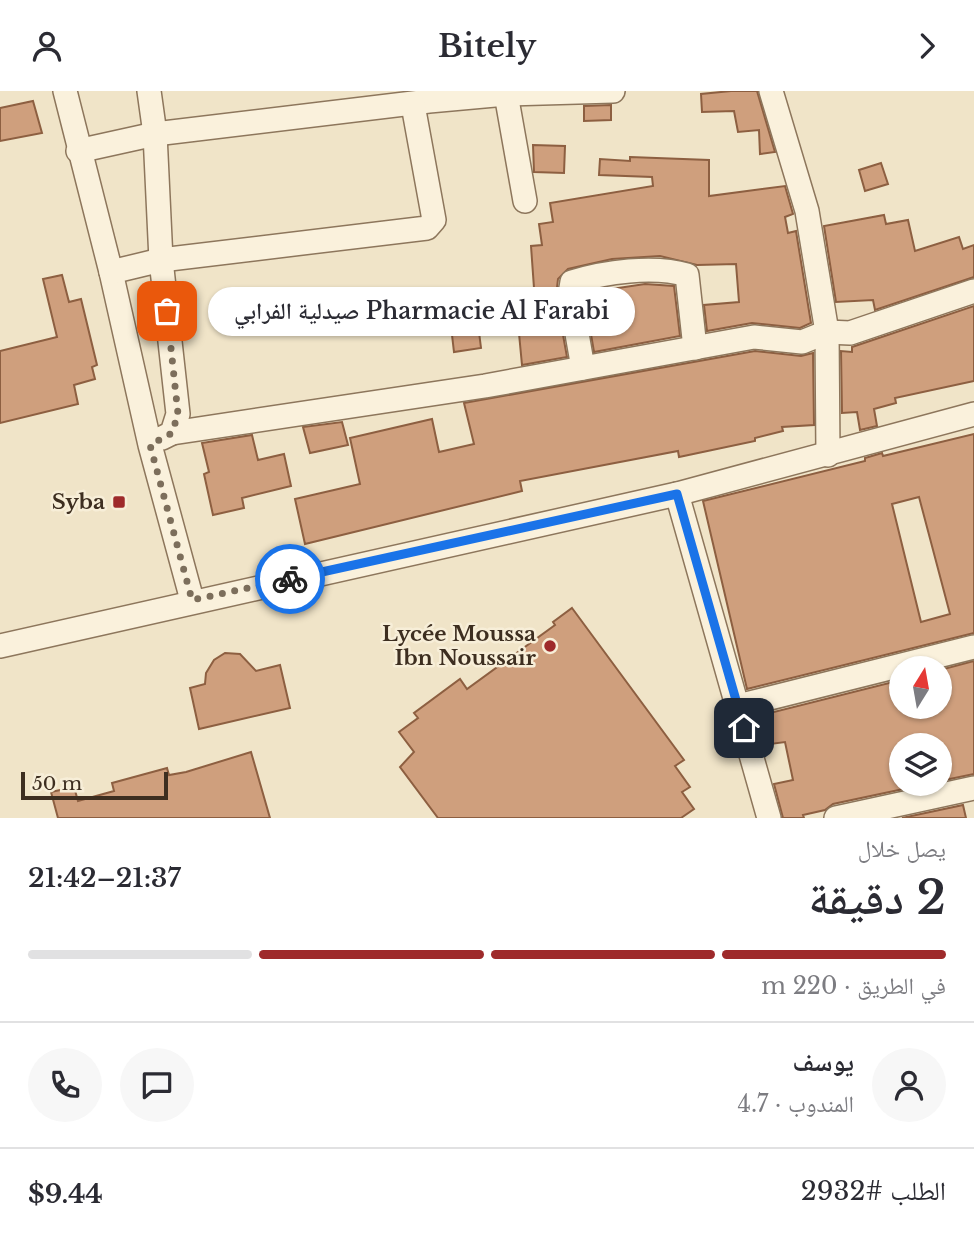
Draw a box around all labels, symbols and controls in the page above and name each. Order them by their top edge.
text: Bitely [438,26,536,66]
icon: person [28,27,66,65]
icon: forward [908,27,946,65]
pin [137,281,197,341]
callout: Pharmacie Al Farabi صيدلية الفرابي [209,287,636,335]
icon: bag [148,292,186,330]
text: Pharmacie Al Farabi صيدلية الفرابي [234,297,609,325]
place label: Syba [52,489,105,515]
marker: Syba [111,494,127,510]
courier [255,544,325,614]
icon: bike [271,560,309,598]
place label: Lycée Moussa Ibn Noussair [382,621,537,671]
marker: Lycée Moussa Ibn Noussair [542,638,558,654]
north arrow [889,656,952,719]
map controls [889,656,952,796]
pin [714,698,774,758]
icon: home [725,709,763,747]
button: layers [889,733,952,796]
scale bar [21,769,168,801]
text: 50 m [32,772,82,795]
text: يصل خلال [858,835,946,863]
text: 21:37–21:42 [28,862,181,894]
text: 2 دقيقة [808,869,946,926]
text: في الطريق · 220 m [761,972,946,1000]
text: يوسف [793,1046,854,1078]
button: phone [28,1048,102,1122]
button: chat [120,1048,194,1122]
button: person [872,1048,946,1122]
text: المندوب · 4.7 [737,1090,854,1118]
text: الطلب #2932 [801,1175,946,1207]
text: $9.44 [28,1178,103,1210]

